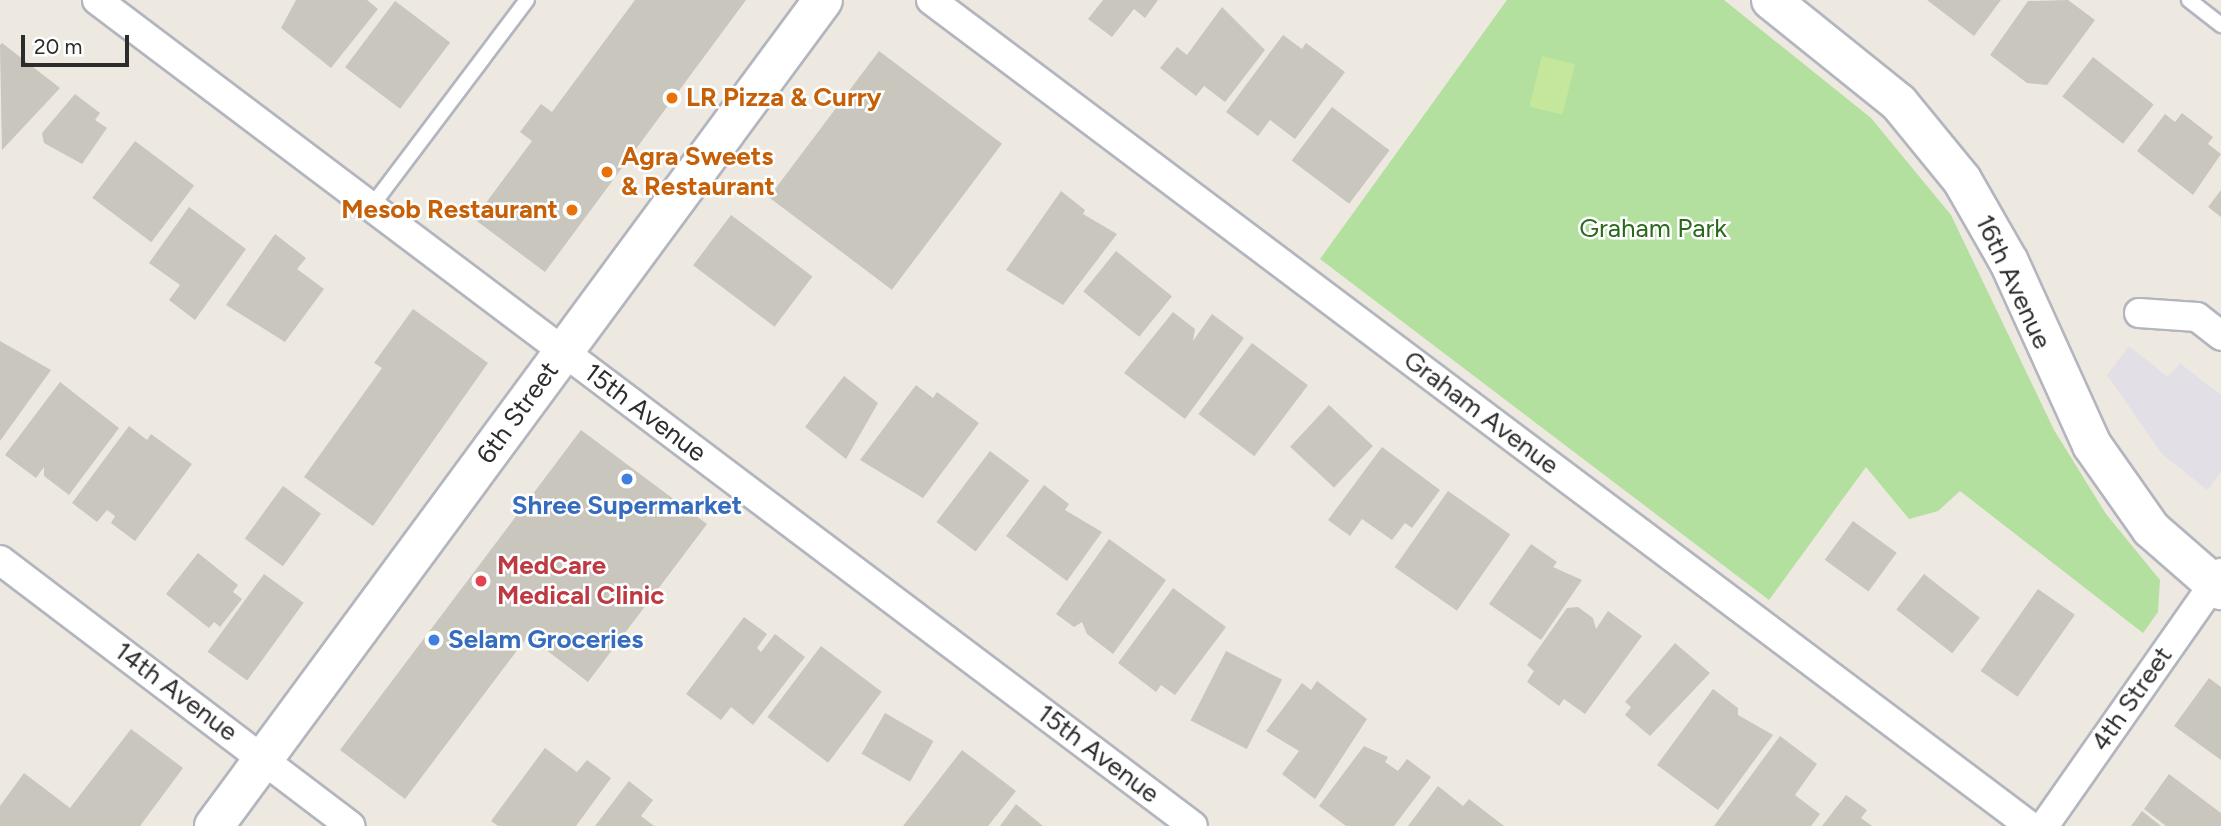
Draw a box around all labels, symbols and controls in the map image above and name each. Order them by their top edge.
scale bar [24,21,133,65]
text: 20 m [34,34,82,59]
place label: LR Pizza & Curry [686,82,882,114]
marker: LR Pizza & Curry [664,90,680,106]
place label: Agra Sweets & Restaurant [621,141,775,202]
marker: Agra Sweets & Restaurant [599,164,615,180]
place label: Mesob Restaurant [341,194,558,226]
marker: Mesob Restaurant [564,202,580,218]
street label: 16th Avenue [1968,210,2058,354]
park label: Graham Park [1579,213,1727,245]
street label: Graham Avenue [1397,345,1565,481]
street label: 6th Street [471,356,565,470]
street label: 15th Avenue [578,357,712,469]
marker: Shree Supermarket [619,471,635,487]
place label: Shree Supermarket [512,490,742,522]
place label: MedCare Medical Clinic [497,550,664,612]
marker: MedCare Medical Clinic [471,571,491,591]
place label: Selam Groceries [448,624,643,656]
marker: Selam Groceries [426,632,442,648]
street label: 14th Avenue [108,636,244,748]
street label: 4th Street [2085,641,2179,757]
street label: 15th Avenue [1031,698,1165,810]

